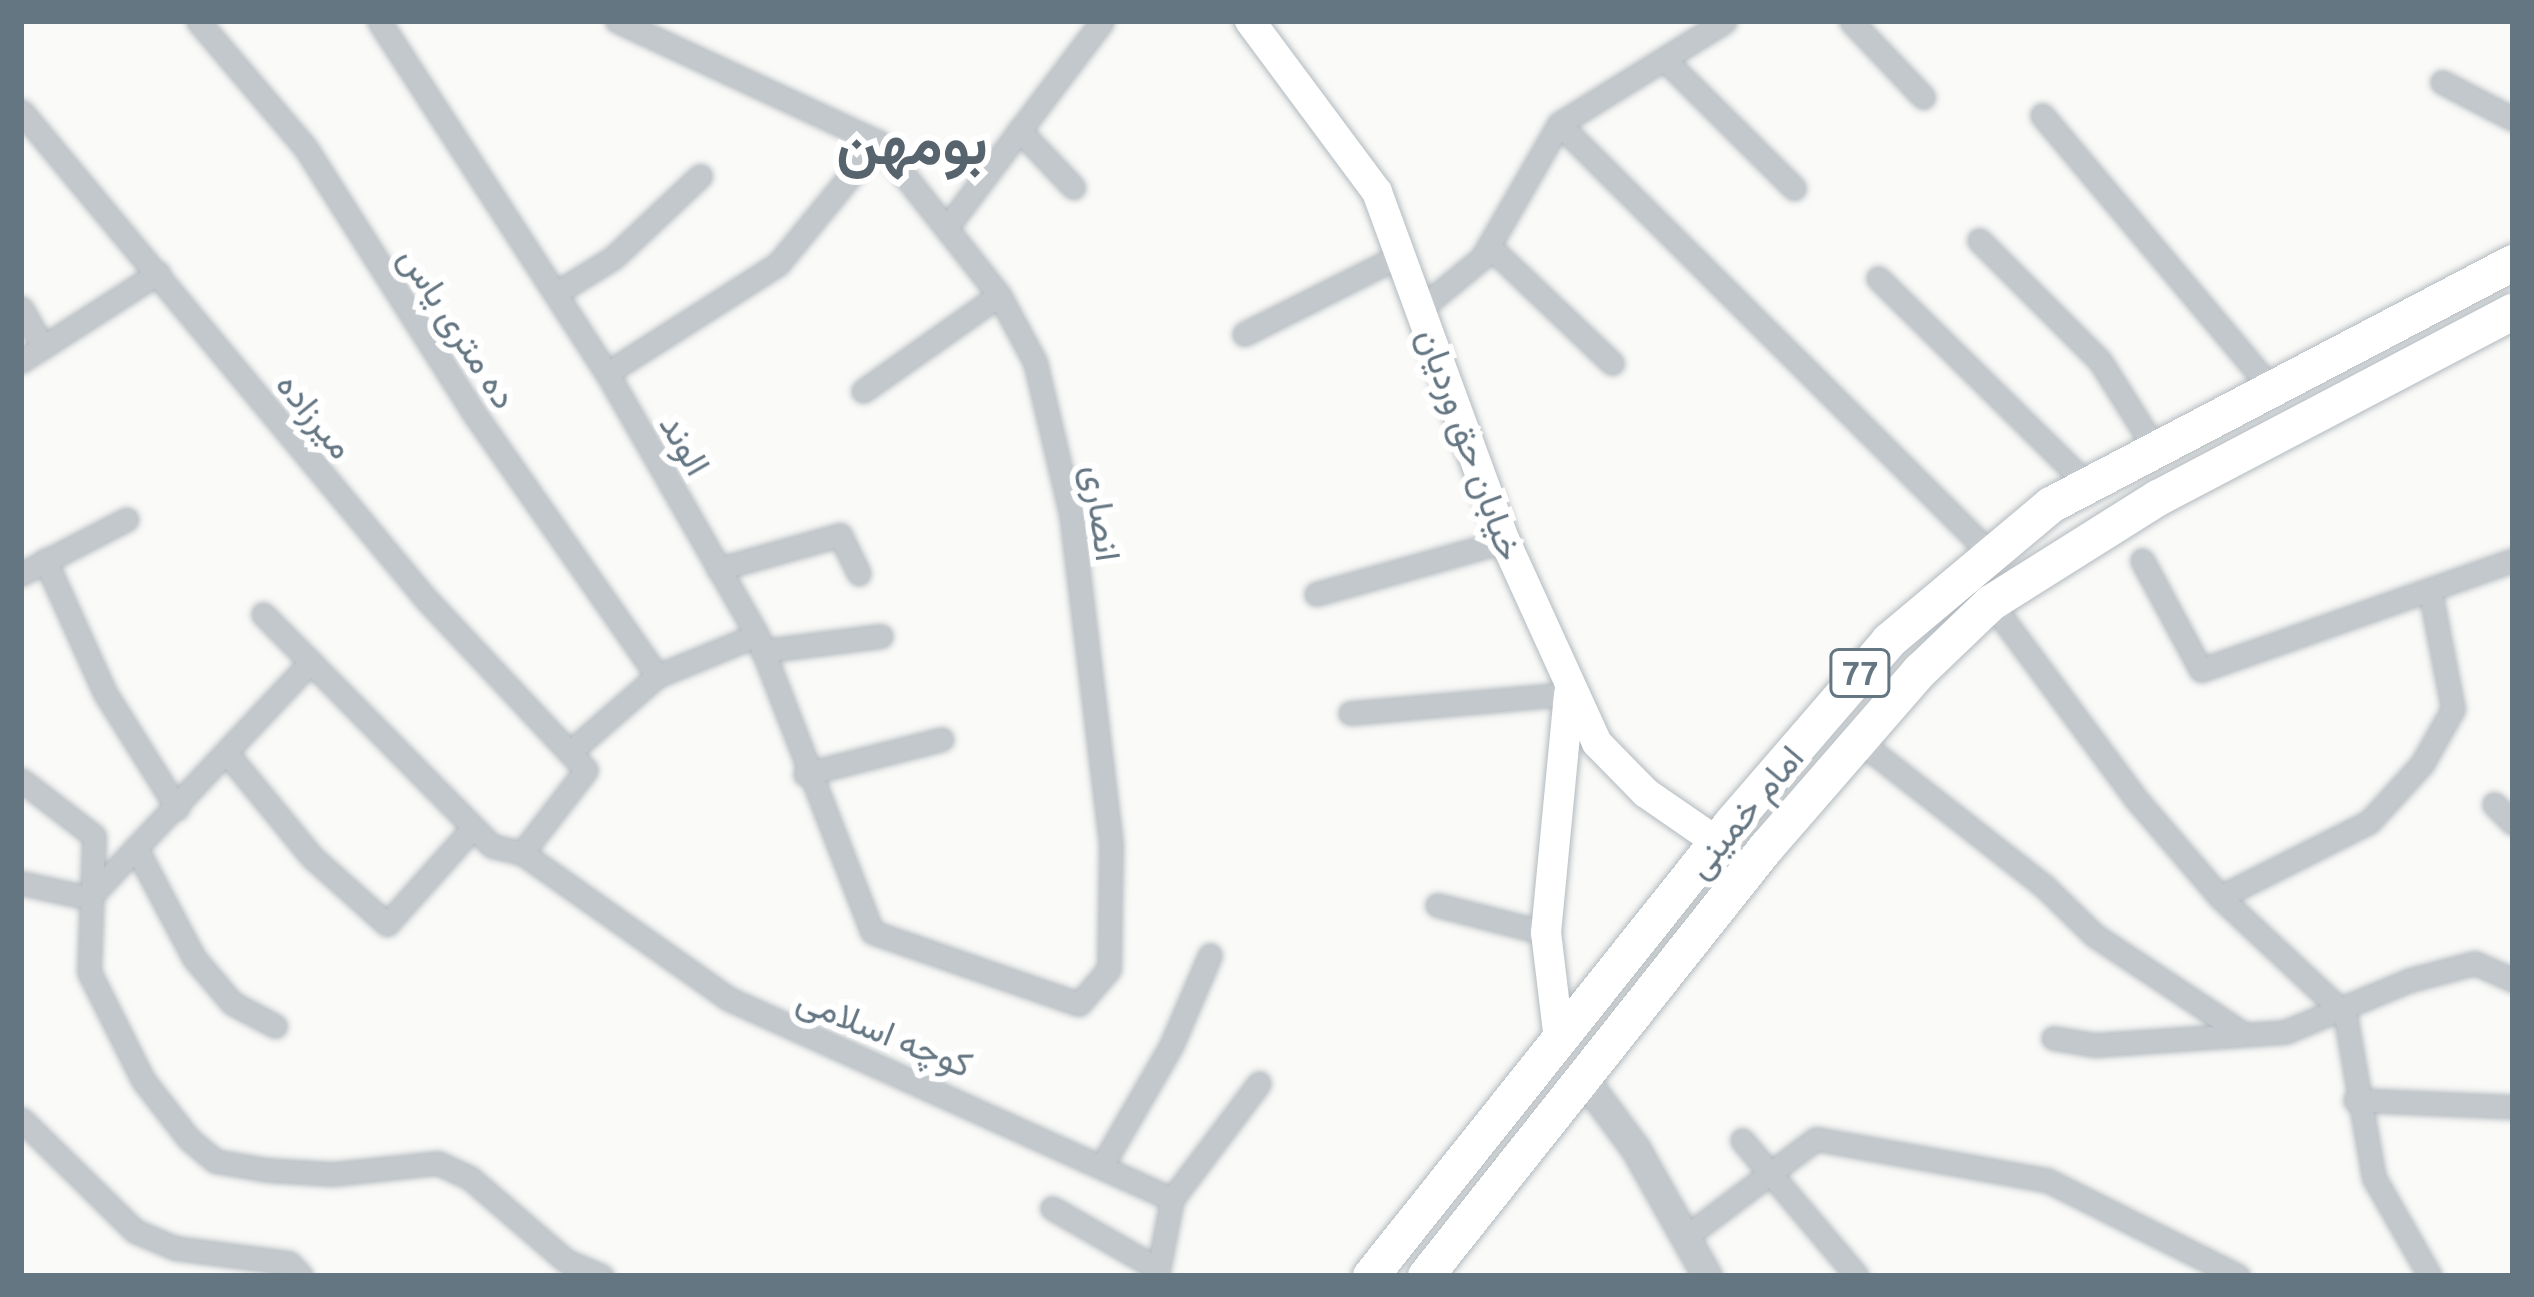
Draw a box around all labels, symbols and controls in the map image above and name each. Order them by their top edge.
district label: بومهن [836,105,988,177]
street label: ده متری یاس [390,238,528,416]
street label: خیابان حق وردیان [1409,322,1533,566]
street label: میرزاده [268,363,364,467]
street label: الوند [651,405,721,483]
street label: انصاری [1075,462,1131,564]
road number: 77 [1827,646,1893,700]
street label: امام خمینی [1676,736,1812,886]
street label: کوچه اسلامی [791,976,979,1086]

